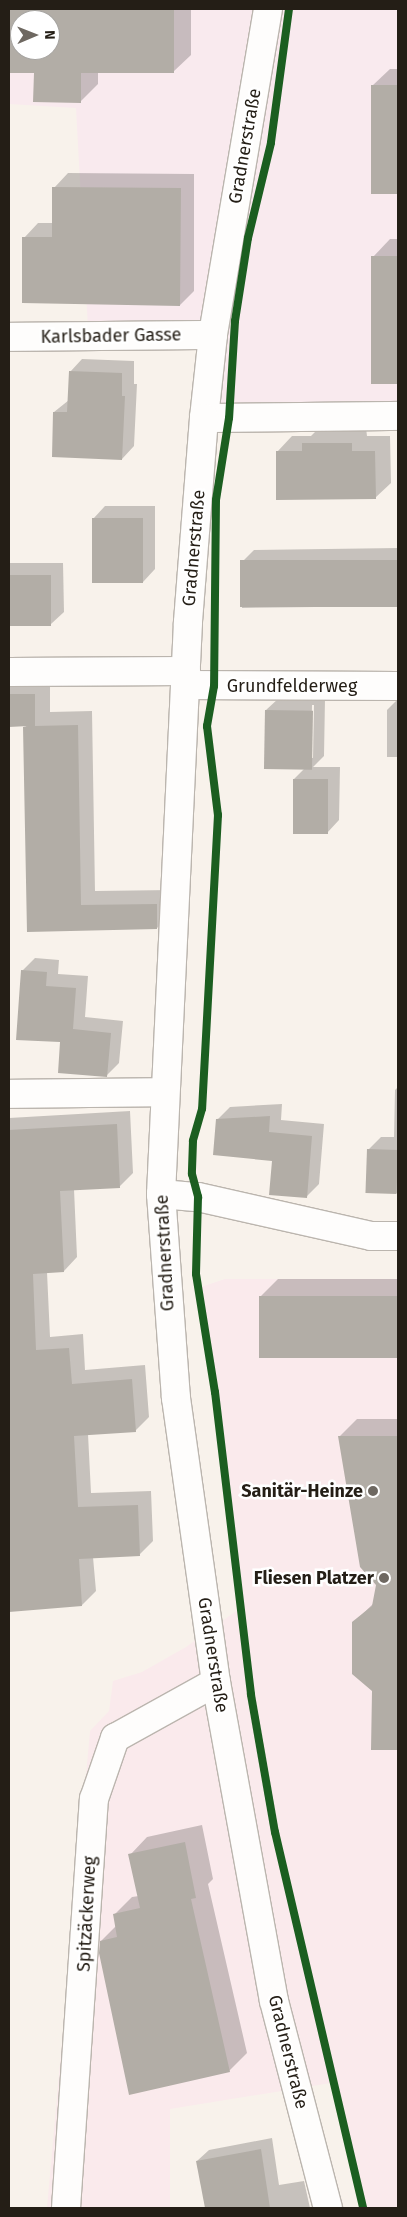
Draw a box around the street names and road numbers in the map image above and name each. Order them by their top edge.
street label: Gradnerstraße [224,87,266,205]
street label: Karlsbader Gasse [40,324,182,348]
street label: Gradnerstraße [178,489,210,607]
street label: Grundfelderweg [227,675,357,697]
street label: Gradnerstraße [151,1194,179,1312]
street label: Gradnerstraße [193,1596,233,1714]
street label: Spitzäckerweg [73,1856,101,1972]
street label: Gradnerstraße [263,1993,313,2111]

